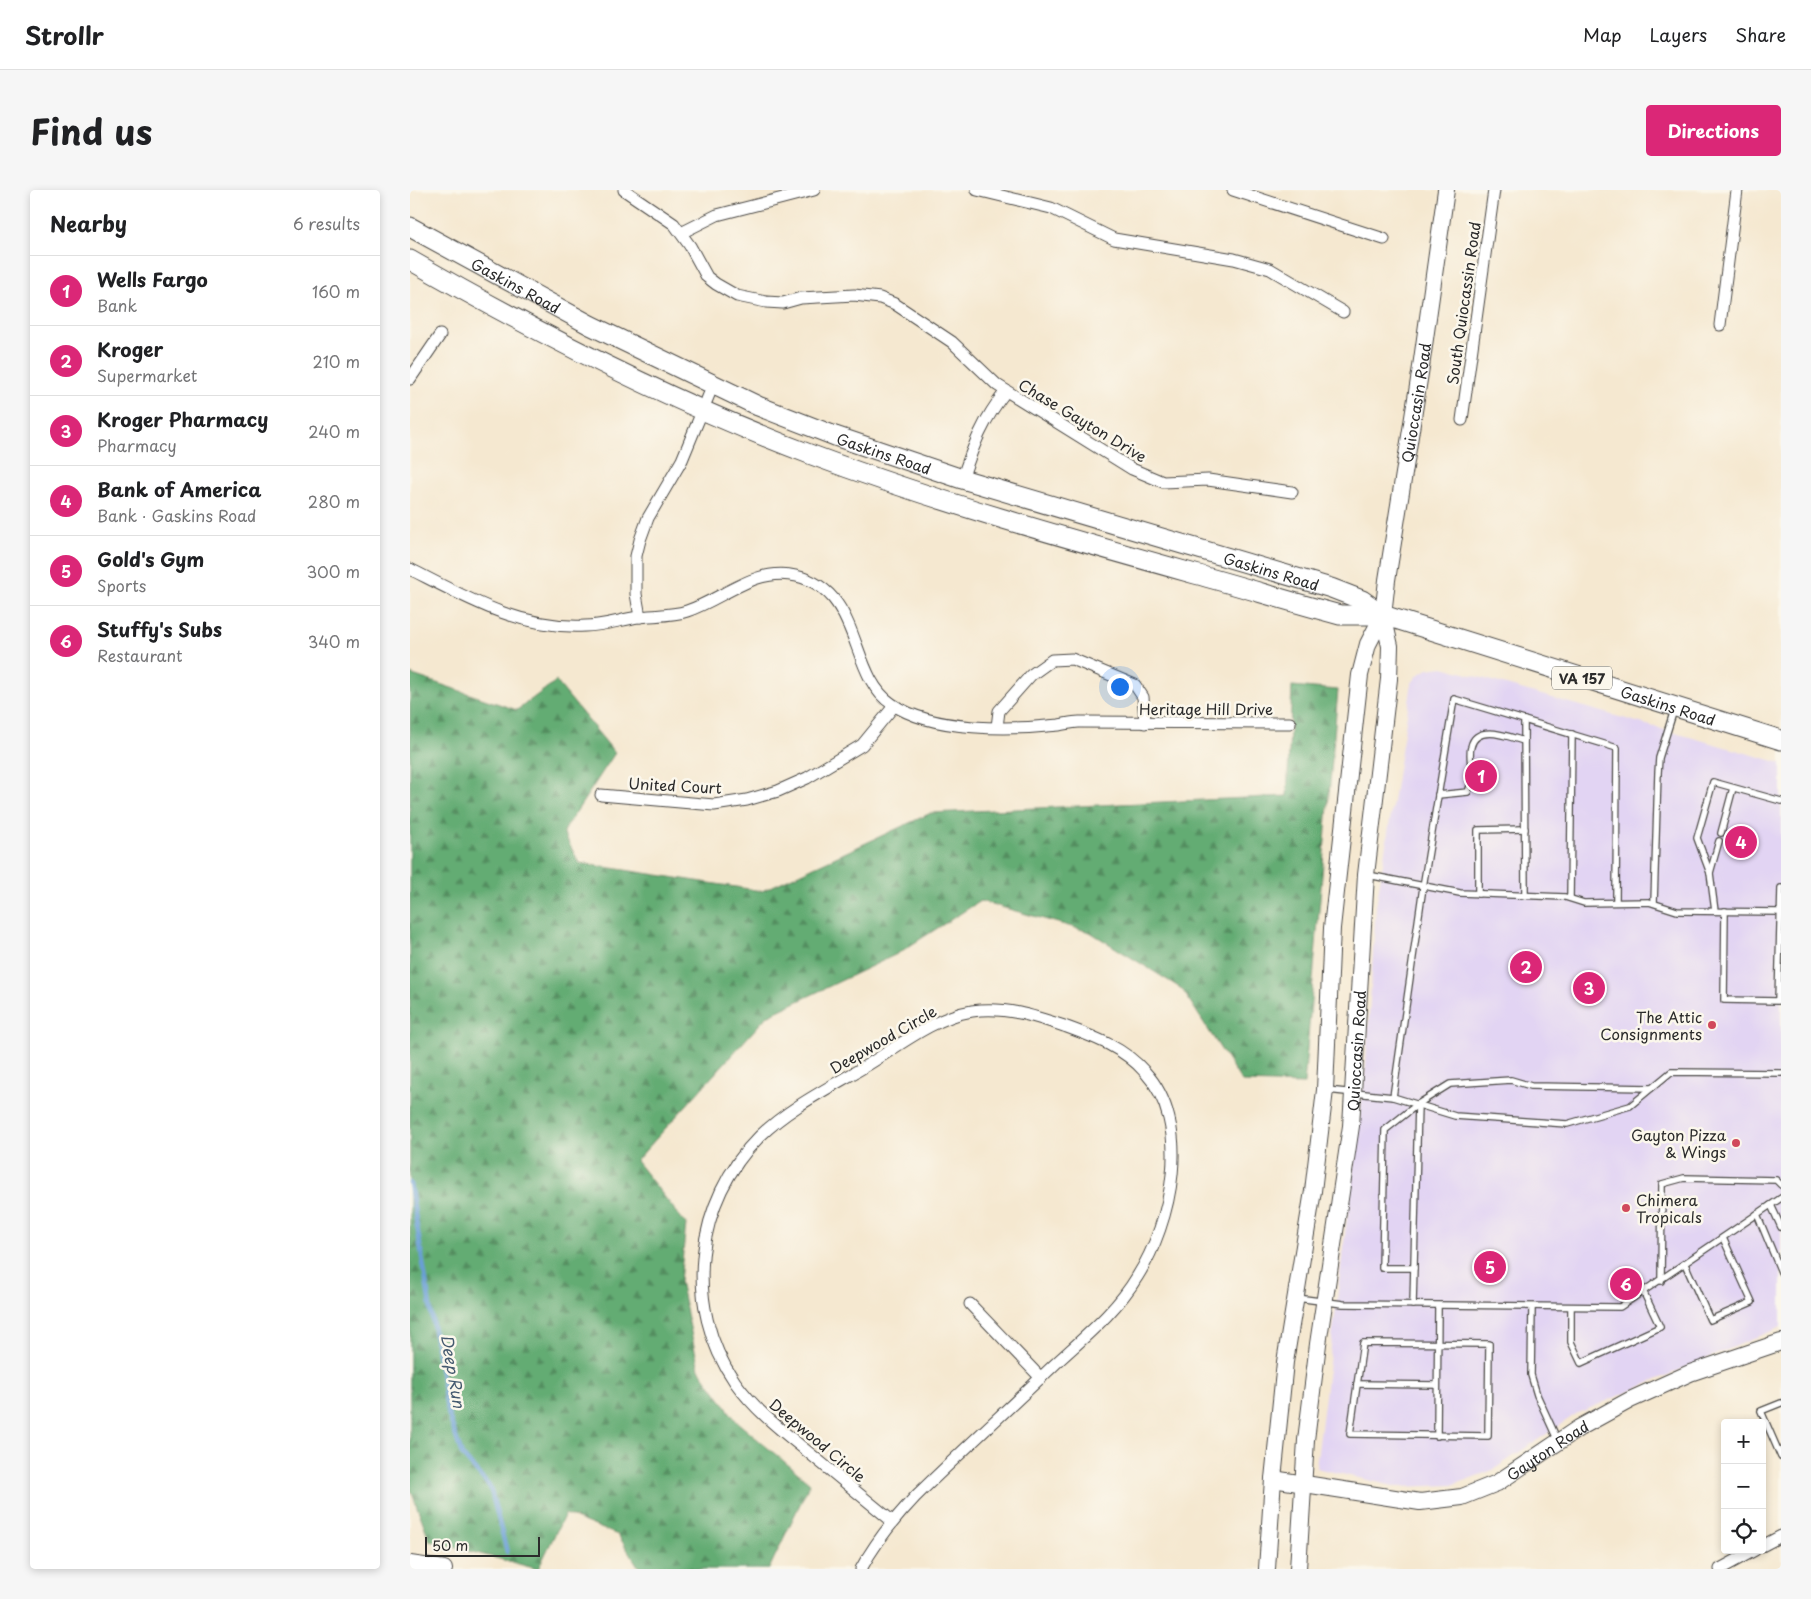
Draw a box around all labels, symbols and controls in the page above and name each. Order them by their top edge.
text: Strollr [25,17,104,53]
text: Map [1583,21,1622,48]
text: Layers [1650,21,1707,48]
text: Share [1735,21,1786,48]
text: Find us [30,104,152,157]
button: Directions [1646,105,1781,156]
text: Nearby [50,207,127,239]
text: 6 results [293,211,360,235]
street label: South Quiocassin Road [1440,220,1486,386]
street label: Gaskins Road [467,251,565,319]
text: Wells Fargo [97,265,208,293]
text: 1 [62,279,70,303]
text: 160 m [312,279,360,303]
text: Bank [97,293,137,317]
text: Kroger [97,335,163,363]
street label: Quioccasin Road [1394,341,1436,464]
text: 2 [60,349,72,373]
text: 210 m [312,349,360,373]
text: Supermarket [97,363,197,387]
street label: Chase Gayton Drive [1015,373,1151,467]
text: Kroger Pharmacy [97,405,268,433]
text: 3 [61,419,71,443]
text: 240 m [308,419,360,443]
street label: Gaskins Road [834,426,935,479]
text: Pharmacy [97,433,177,457]
text: Bank of America [97,475,262,503]
text: 4 [61,489,71,513]
text: 280 m [308,489,360,513]
text: Bank · Gaskins Road [97,503,256,527]
text: Gold's Gym [97,545,204,573]
street label: Gaskins Road [1221,545,1322,595]
text: 5 [61,559,71,583]
text: 300 m [306,559,360,583]
text: Sports [97,573,146,597]
text: Stuffy's Subs [97,615,222,643]
text: 6 [60,629,72,653]
text: 340 m [308,629,360,653]
text: Restaurant [97,643,183,667]
road number: VA 157 [1552,666,1612,689]
your location [1107,674,1133,700]
street label: Gaskins Road [1618,679,1719,730]
street label: Heritage Hill Drive [1139,697,1273,720]
pin: 1 [1465,757,1497,795]
street label: United Court [628,771,722,799]
pin: 4 [1725,823,1757,861]
pin: 2 [1510,948,1542,986]
pin: 3 [1573,969,1605,1007]
street label: Quioccasin Road [1340,989,1371,1112]
street label: Deepwood Circle [825,999,941,1079]
place label: The Attic Consignments [1600,1005,1702,1045]
marker: The Attic Consignments [1706,1019,1718,1031]
place label: Gayton Pizza & Wings [1631,1123,1727,1163]
marker: Gayton Pizza & Wings [1730,1137,1742,1149]
place label: Chimera Tropicals [1636,1188,1702,1228]
marker: Chimera Tropicals [1620,1202,1632,1214]
pin: 5 [1474,1248,1506,1286]
pin: 6 [1610,1265,1642,1303]
water label: Deep Run [436,1333,472,1411]
street label: Deepwood Circle [765,1393,871,1487]
street label: Gayton Road [1501,1414,1592,1485]
map controls [1721,1419,1766,1554]
button: + [1721,1419,1766,1464]
button: − [1721,1464,1766,1509]
button: locate [1721,1509,1766,1554]
scale bar [425,1534,540,1557]
text: 50 m [432,1535,468,1556]

